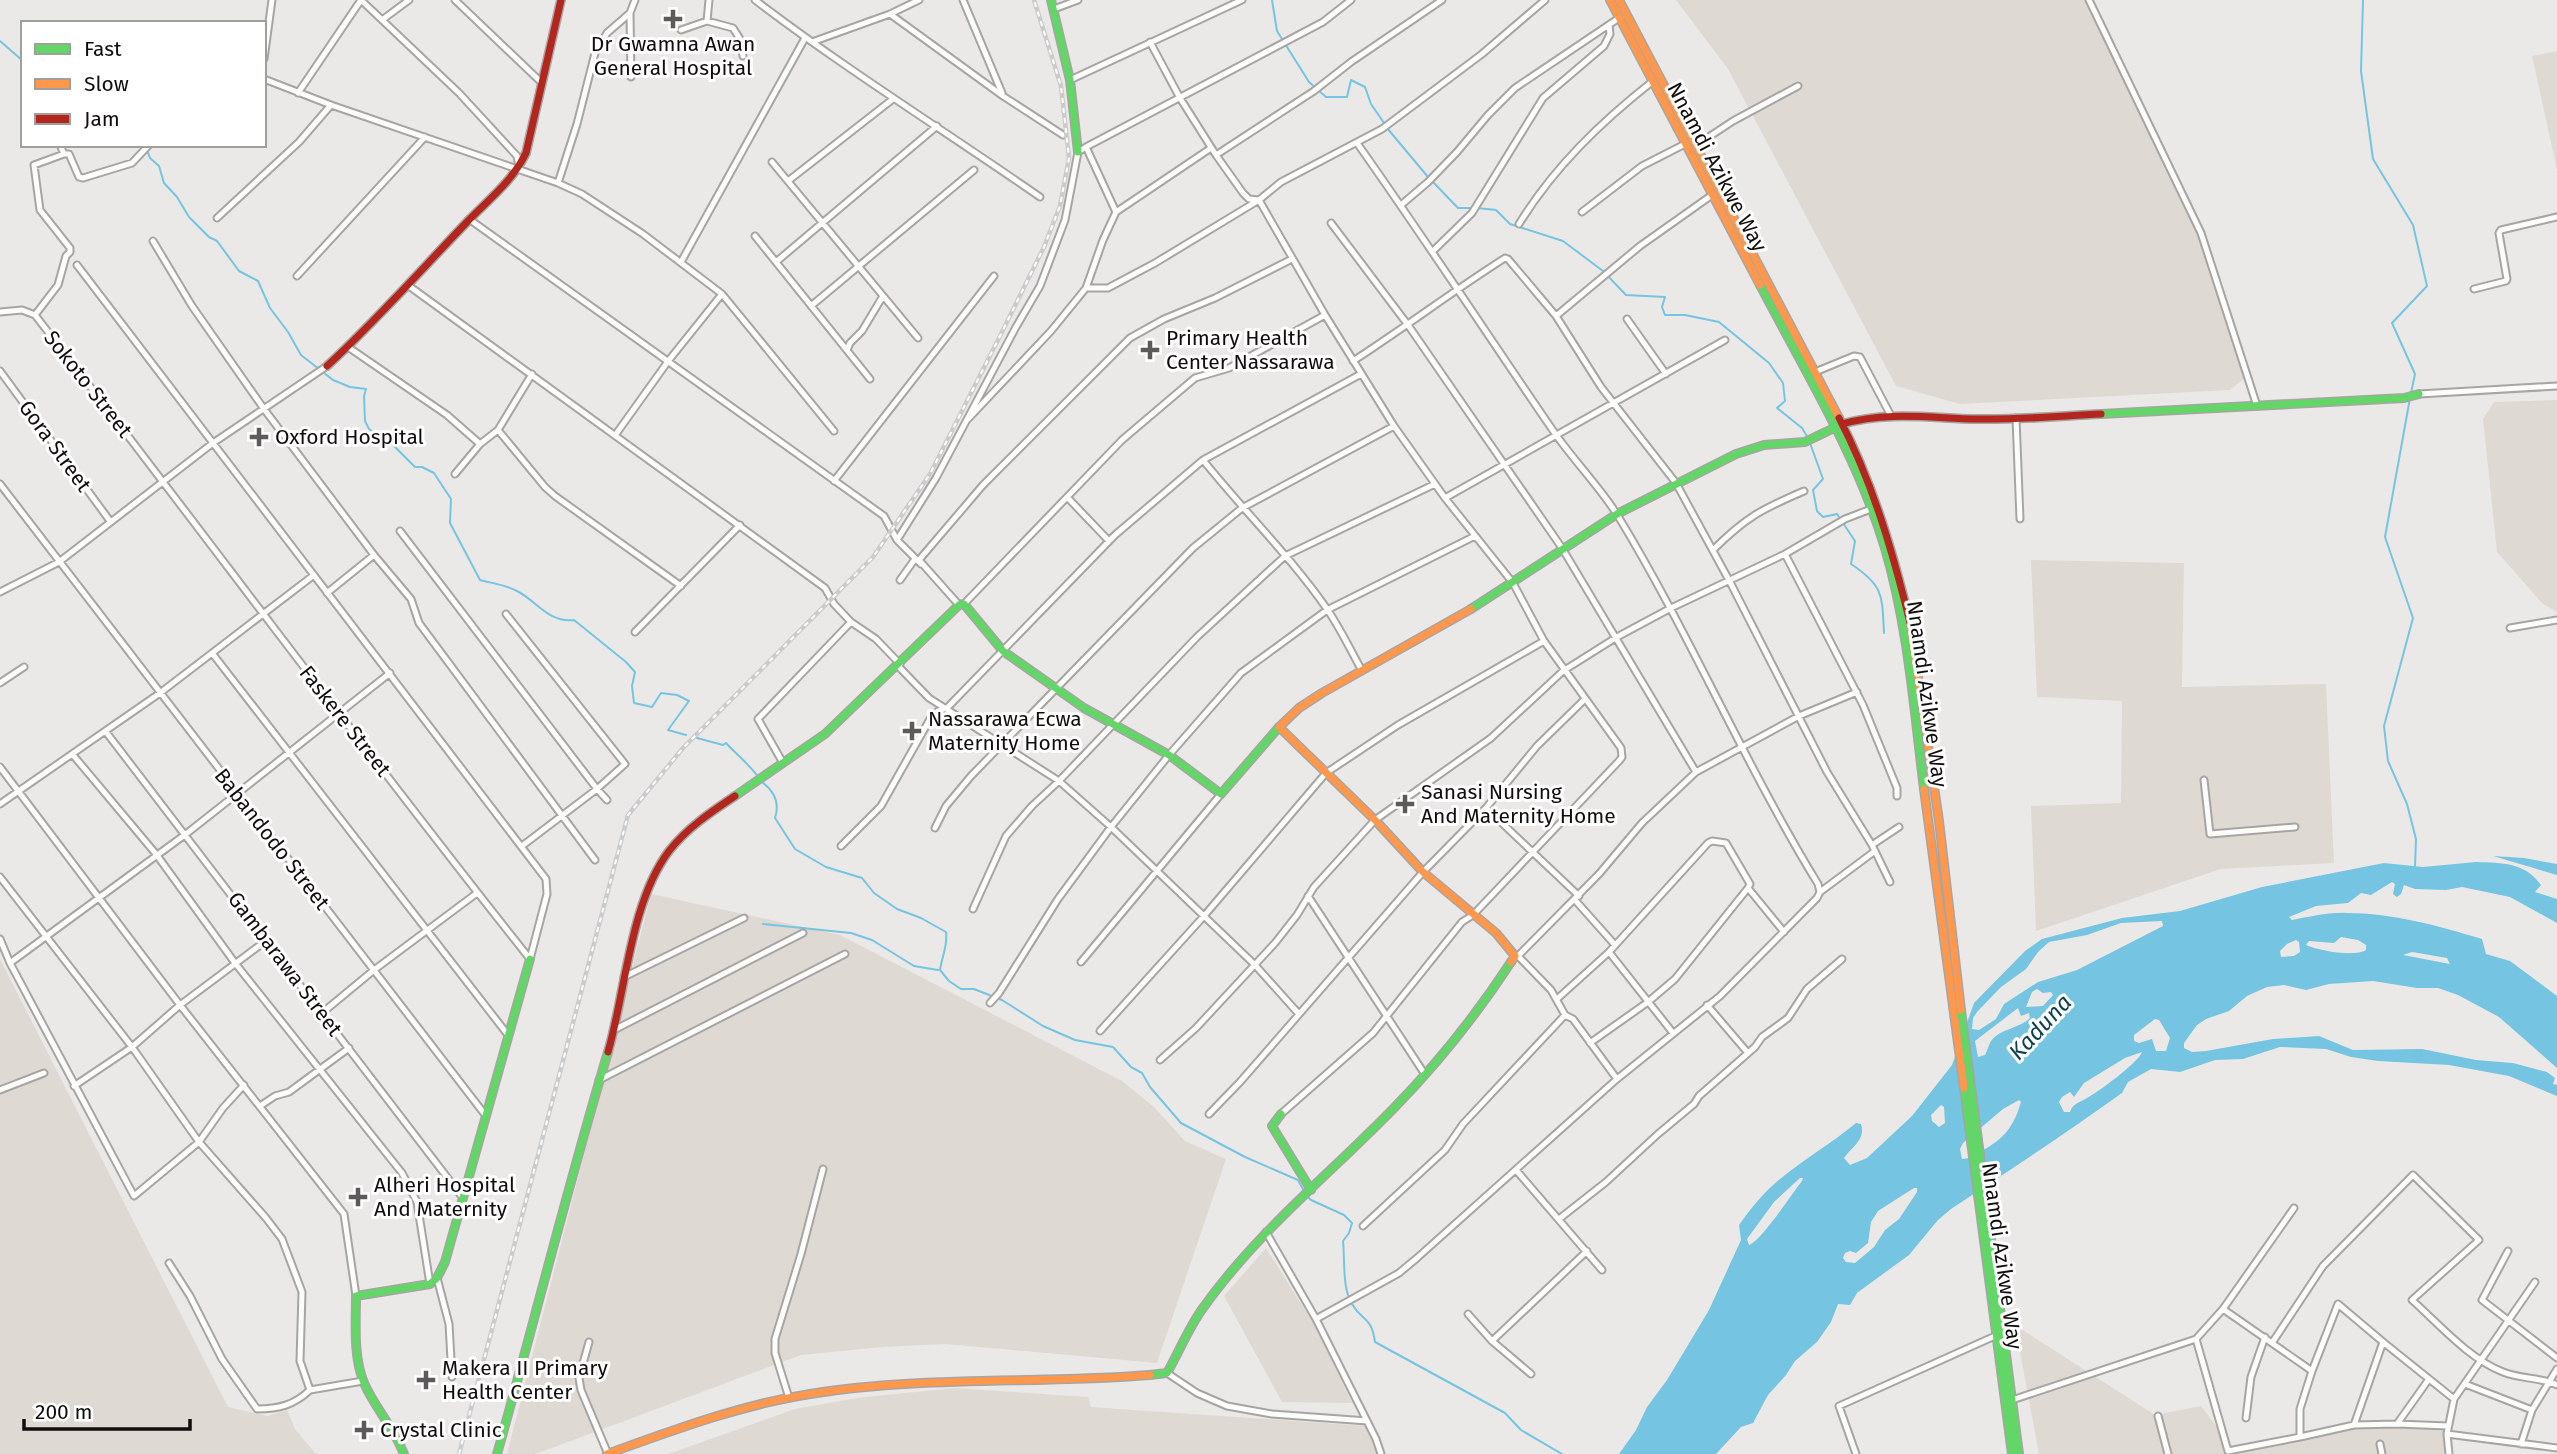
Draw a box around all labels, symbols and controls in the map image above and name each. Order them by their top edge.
marker: Dr Gwamna Awan General Hospital [663,9,683,29]
legend [21,21,266,147]
place label: Dr Gwamna Awan General Hospital [591,31,755,81]
text: Fast [84,36,122,62]
text: Slow [84,71,129,97]
street label: Nnamdi Azikwe Way [1661,78,1773,257]
text: Jam [84,106,120,132]
street label: Sokoto Street [38,325,138,443]
place label: Primary Health Center Nassarawa [1166,325,1335,375]
marker: Primary Health Center Nassarawa [1140,340,1160,360]
street label: Gora Street [13,395,97,497]
place label: Oxford Hospital [275,424,424,450]
marker: Oxford Hospital [249,427,269,447]
street label: Nnamdi Azikwe Way [1901,599,1953,790]
street label: Faskere Street [294,660,397,782]
place label: Nassarawa Ecwa Maternity Home [928,706,1082,756]
marker: Nassarawa Ecwa Maternity Home [902,721,922,741]
street label: Babandodo Street [209,763,336,915]
place label: Sanasi Nursing And Maternity Home [1421,779,1616,829]
marker: Sanasi Nursing And Maternity Home [1395,794,1415,814]
street label: Gambarawa Street [222,887,348,1042]
water label: Kaduna [2003,988,2077,1066]
street label: Nnamdi Azikwe Way [1976,1161,2028,1352]
place label: Alheri Hospital And Maternity [374,1172,515,1222]
marker: Alheri Hospital And Maternity [348,1187,368,1207]
place label: Makera II Primary Health Center [442,1355,608,1405]
marker: Makera II Primary Health Center [416,1370,436,1390]
scale bar [24,1388,191,1432]
text: 200 m [35,1399,92,1425]
place label: Crystal Clinic [380,1417,502,1443]
marker: Crystal Clinic [354,1420,374,1440]

